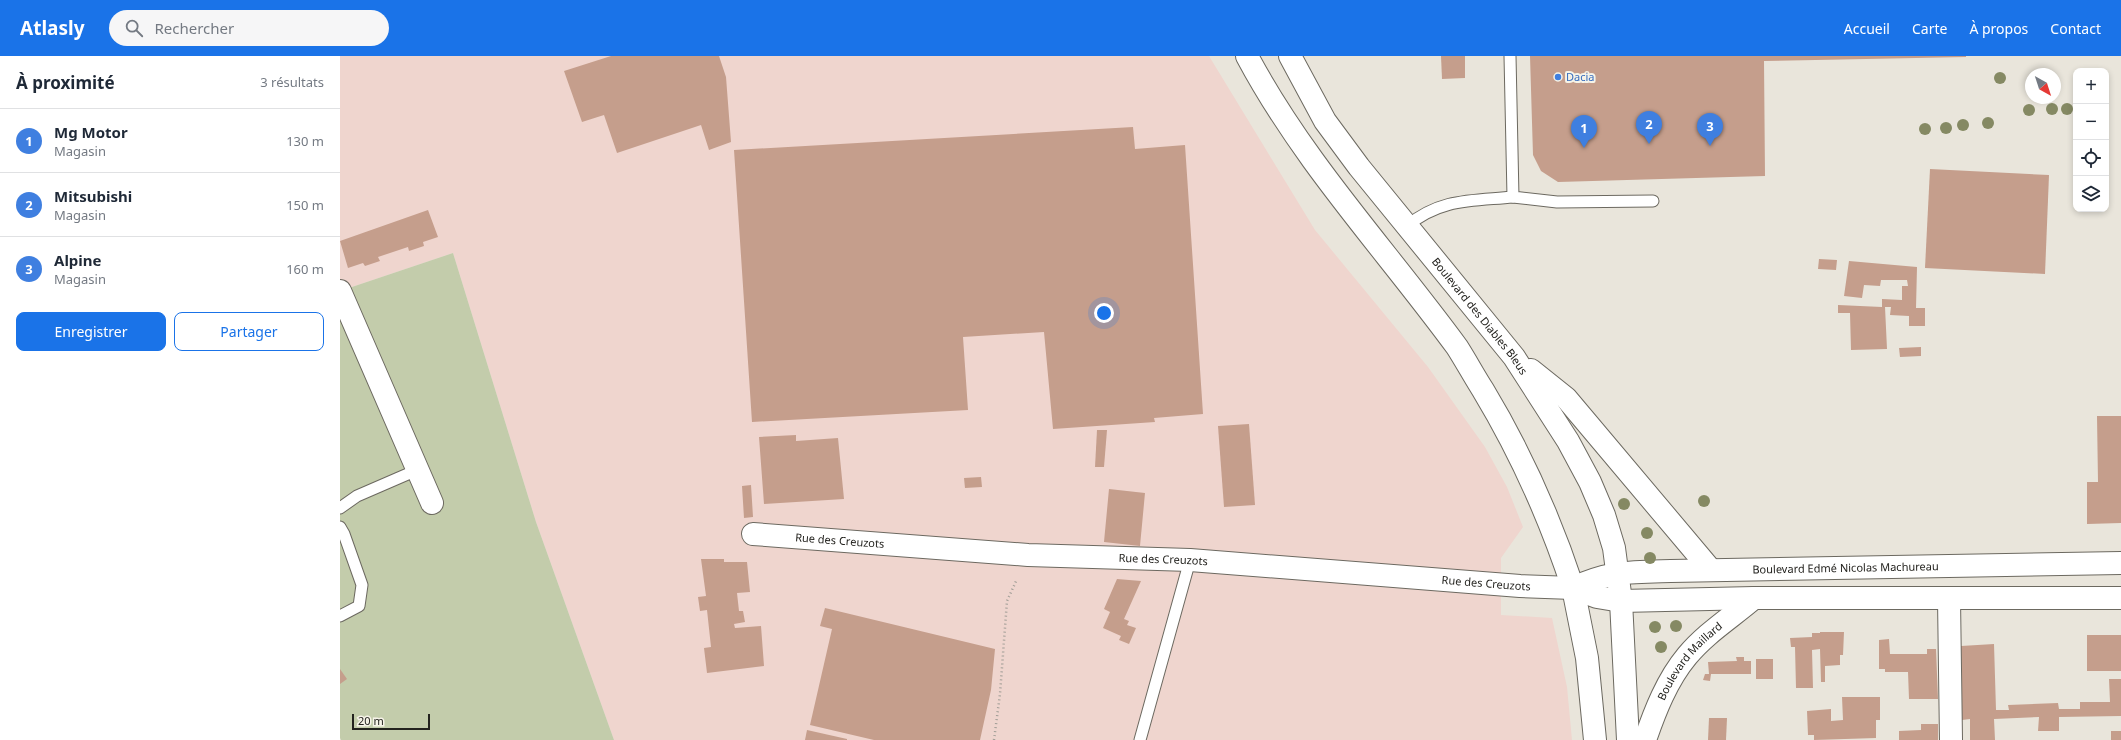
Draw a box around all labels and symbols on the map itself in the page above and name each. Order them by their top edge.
north arrow [2025,68,2061,104]
place label: Dacia [1566,69,1595,84]
marker: Dacia [1553,72,1563,82]
pin: 2 [1636,111,1662,144]
pin: 3 [1697,113,1723,146]
pin: 1 [1571,115,1597,148]
street label: Boulevard des Diables Bleus [1429,254,1531,377]
your location [1094,303,1114,323]
street label: Rue des Creuzots [795,529,885,551]
street label: Rue des Creuzots [1118,550,1208,568]
street label: Boulevard Edmé Nicolas Machureau [1752,558,1939,577]
street label: Rue des Creuzots [1441,572,1531,593]
street label: Boulevard Maillard [1653,618,1725,702]
scale bar [352,712,430,731]

